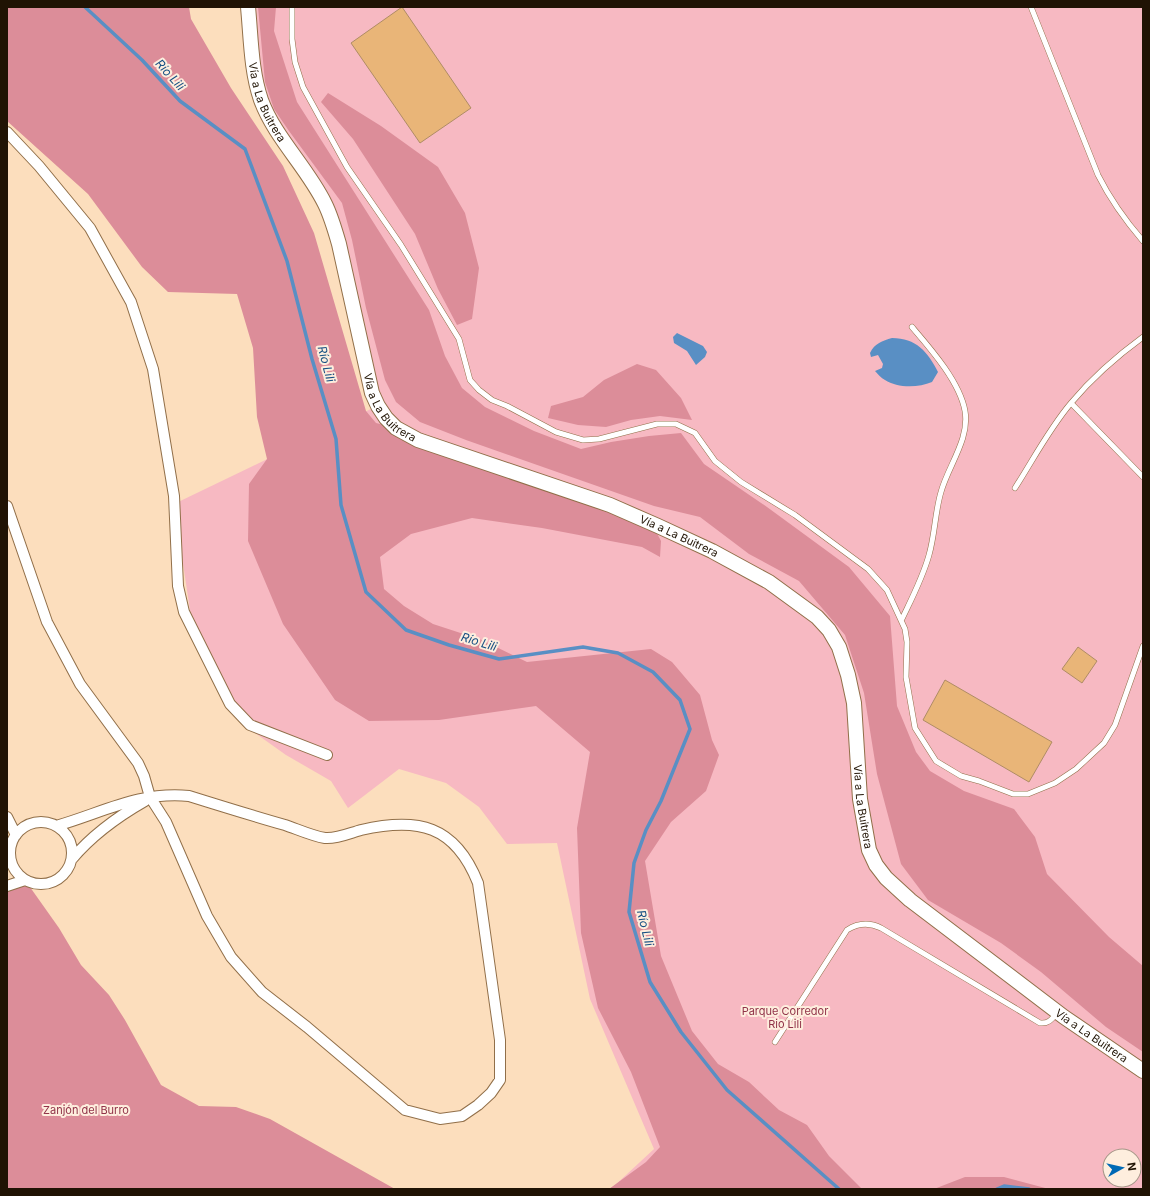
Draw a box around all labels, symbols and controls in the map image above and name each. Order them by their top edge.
water label: Río Lili [153,56,189,94]
street label: Vía a La Buitrera [246,61,289,144]
water label: Río Lili [314,344,339,385]
street label: Vía a La Buitrera [361,372,419,445]
street label: Vía a La Buitrera [638,512,721,560]
water label: Río Lili [459,629,500,654]
street label: Vía a La Buitrera [851,764,876,850]
water label: Río Lili [634,908,657,949]
park label: Parque Corredor Rio Lili [742,1004,828,1031]
street label: Vía a La Buitrera [1052,1006,1130,1066]
park label: Zanjón del Burro [43,1103,129,1117]
north arrow [1102,1148,1142,1188]
text: N [1124,1161,1139,1172]

